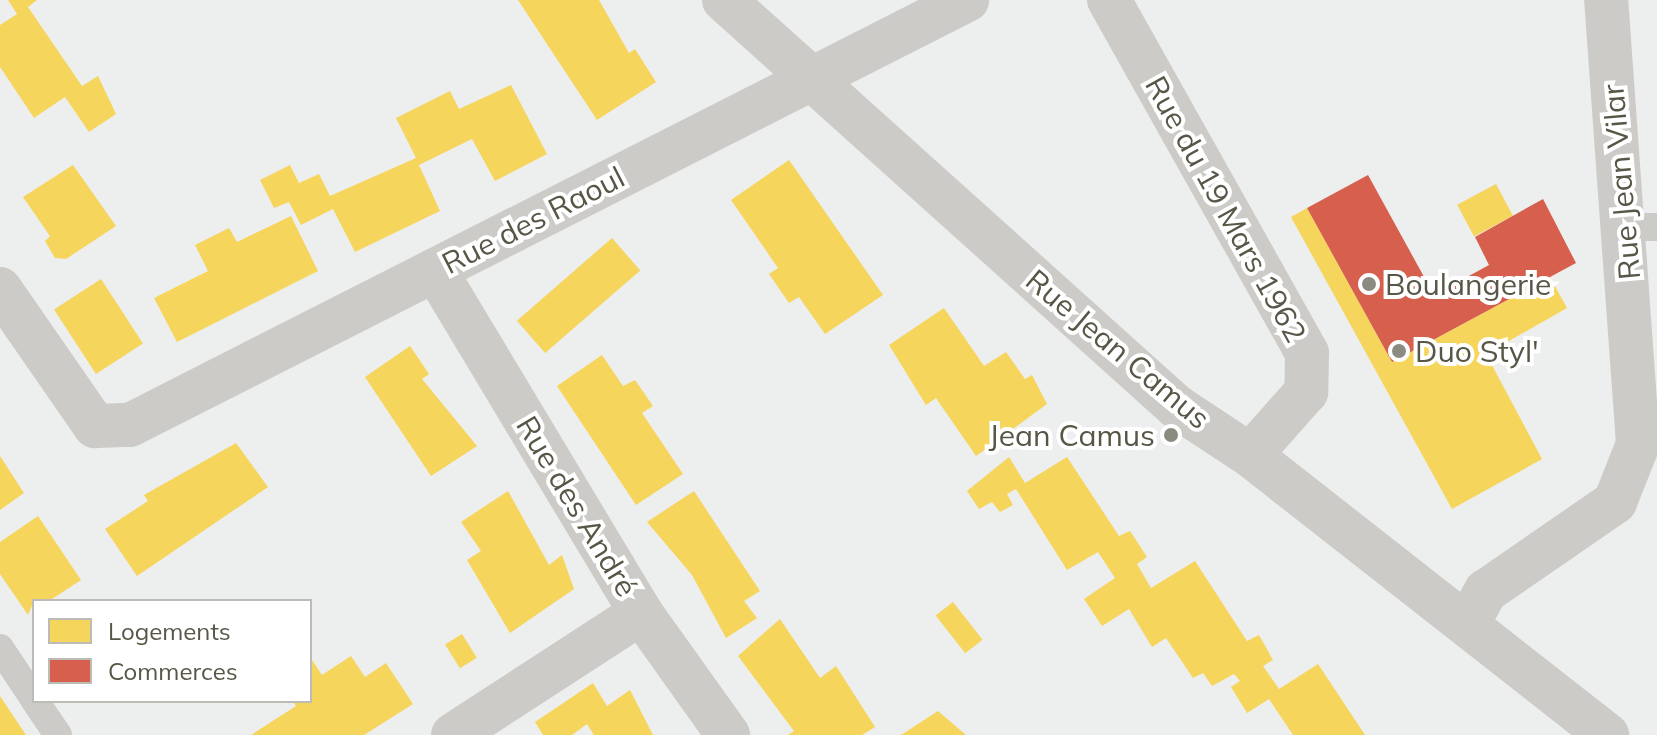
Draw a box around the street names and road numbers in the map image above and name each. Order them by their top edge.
street label: Rue du 19 Mars 1962 [1138,70,1314,348]
street label: Rue Jean Vilar [1595,83,1647,281]
street label: Rue des Raoul [436,159,630,281]
street label: Rue Jean Camus [1019,262,1217,436]
street label: Rue des André [509,409,645,603]

